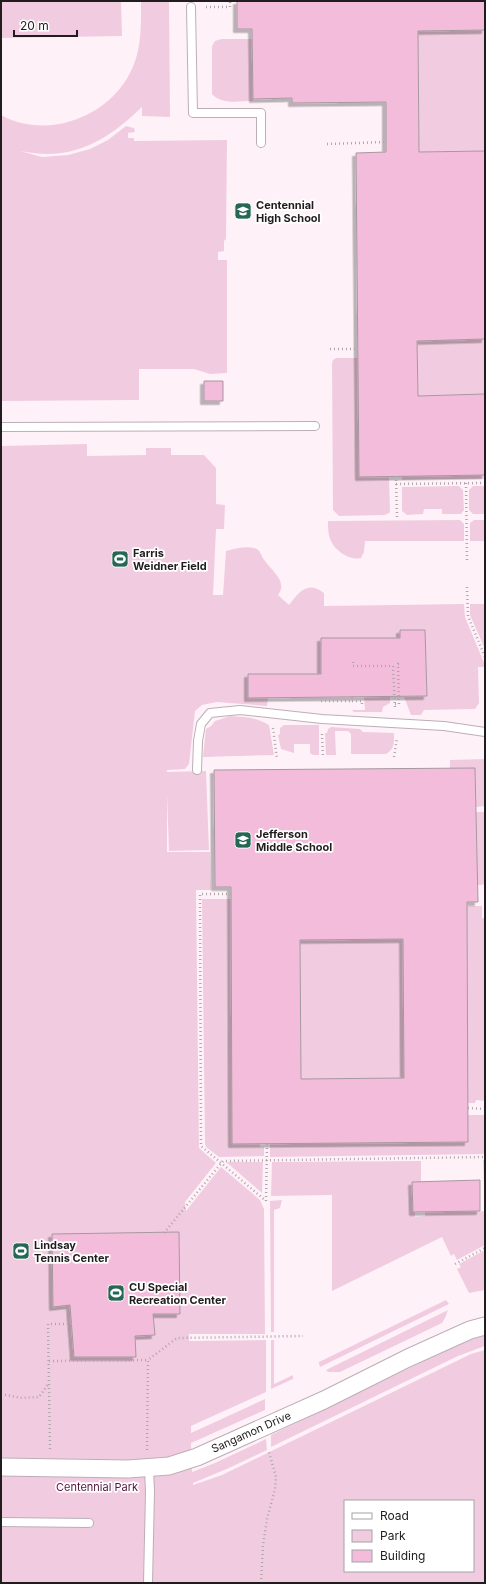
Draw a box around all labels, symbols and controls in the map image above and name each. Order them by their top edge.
scale bar [14,12,77,38]
text: 20 m [20,18,49,33]
place label: Centennial High School [256,198,321,225]
school or university icon: Centennial High School [233,201,253,221]
place label: Farris Weidner Field [133,546,207,573]
sports icon: Farris Weidner Field [110,549,130,569]
place label: Jefferson Middle School [256,827,332,854]
school or university icon: Jefferson Middle School [233,830,253,850]
place label: Lindsay Tennis Center [34,1238,109,1265]
sports icon: Lindsay Tennis Center [11,1241,31,1261]
place label: CU Special Recreation Center [129,1280,227,1307]
sports icon: CU Special Recreation Center [106,1283,126,1303]
street label: Sangamon Drive [209,1408,293,1456]
park label: Centennial Park [56,1480,138,1494]
legend [344,1500,474,1572]
text: Road [380,1508,409,1523]
text: Park [380,1528,406,1543]
text: Building [380,1548,425,1563]

